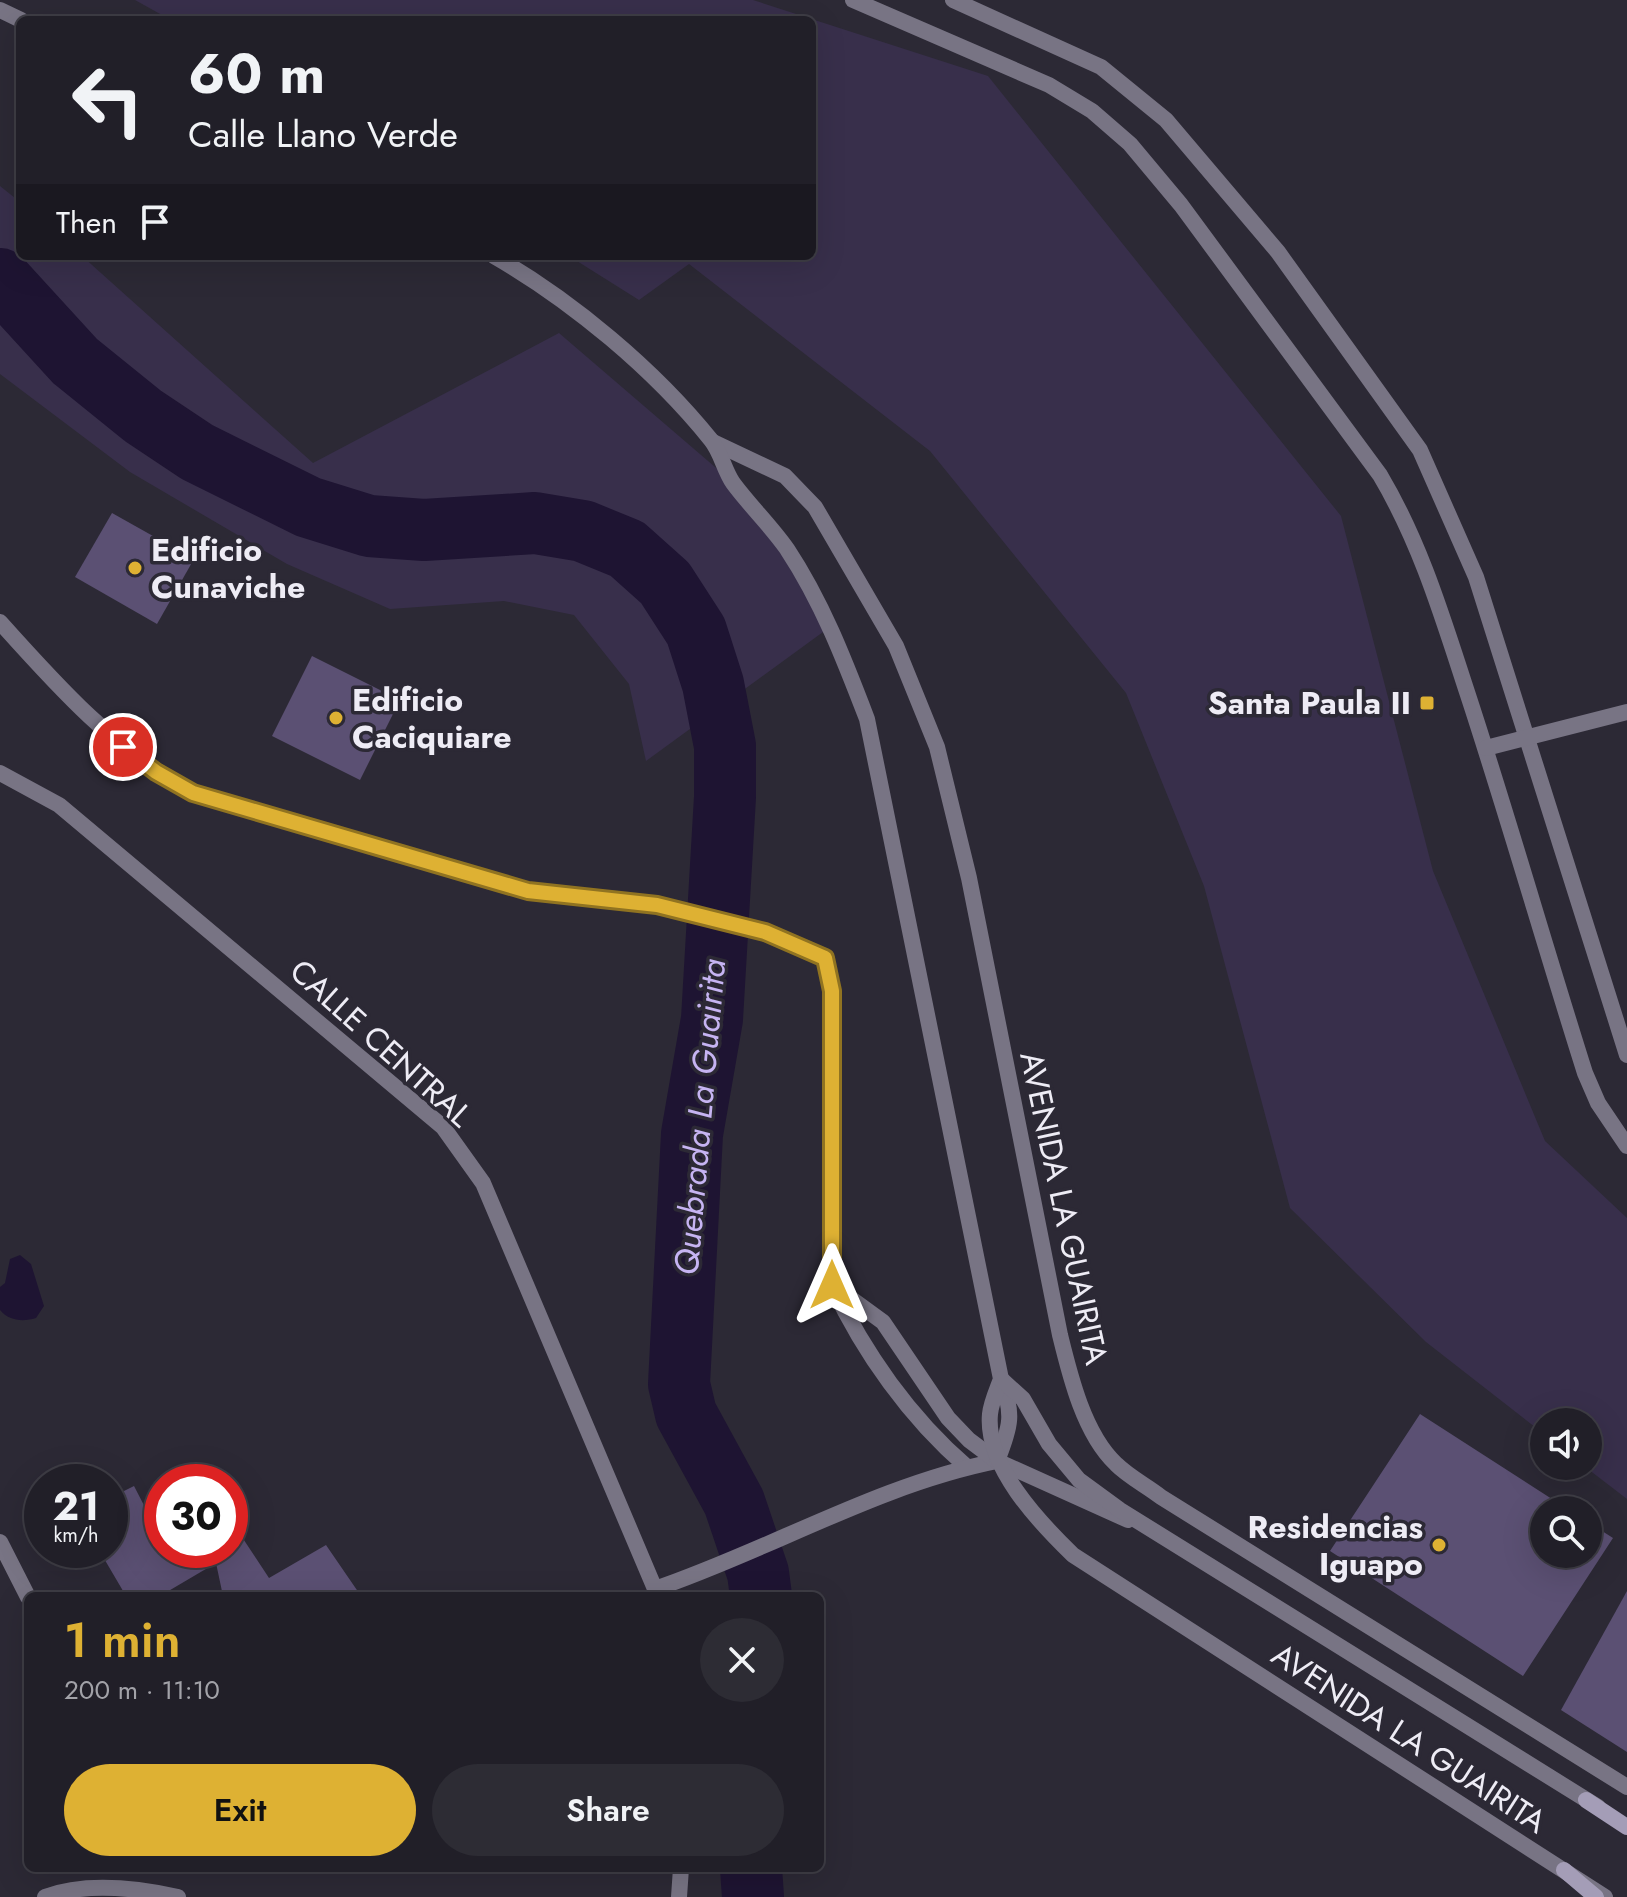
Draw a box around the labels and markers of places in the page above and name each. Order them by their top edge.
place label: Edificio Cunaviche [151,527,305,610]
marker: Edificio Cunaviche [126,559,144,577]
place label: Edificio Caciquiare [352,677,512,760]
place label: Santa Paula II [1208,680,1411,726]
marker: Santa Paula II [1418,694,1436,712]
marker: Edificio Caciquiare [327,709,345,727]
pin [89,713,157,781]
place label: Residencias Iguapo [1248,1504,1423,1587]
marker: Residencias Iguapo [1430,1536,1448,1554]

